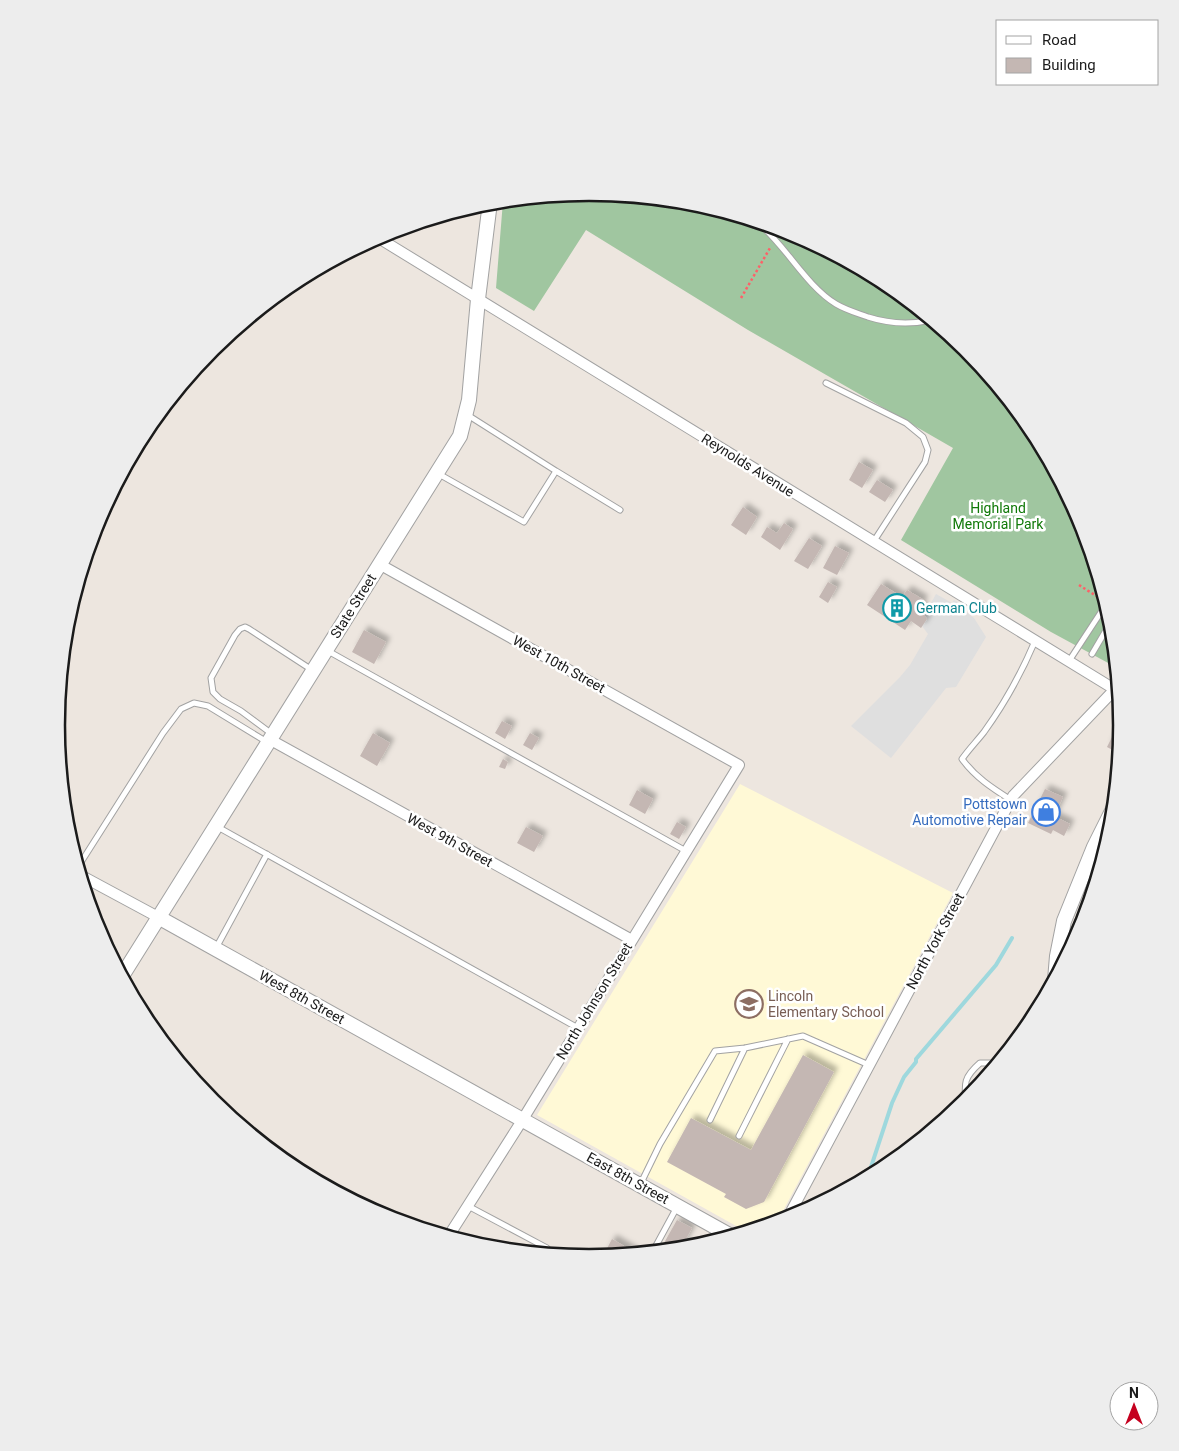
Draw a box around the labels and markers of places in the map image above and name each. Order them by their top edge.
building icon: German Club [882,593,912,623]
place label: German Club [916,600,997,616]
place label: Pottstown Automotive Repair [912,796,1027,828]
shop icon: Pottstown Automotive Repair [1031,797,1061,827]
place label: Lincoln Elementary School [768,988,884,1020]
school or university icon: Lincoln Elementary School [734,989,764,1019]

